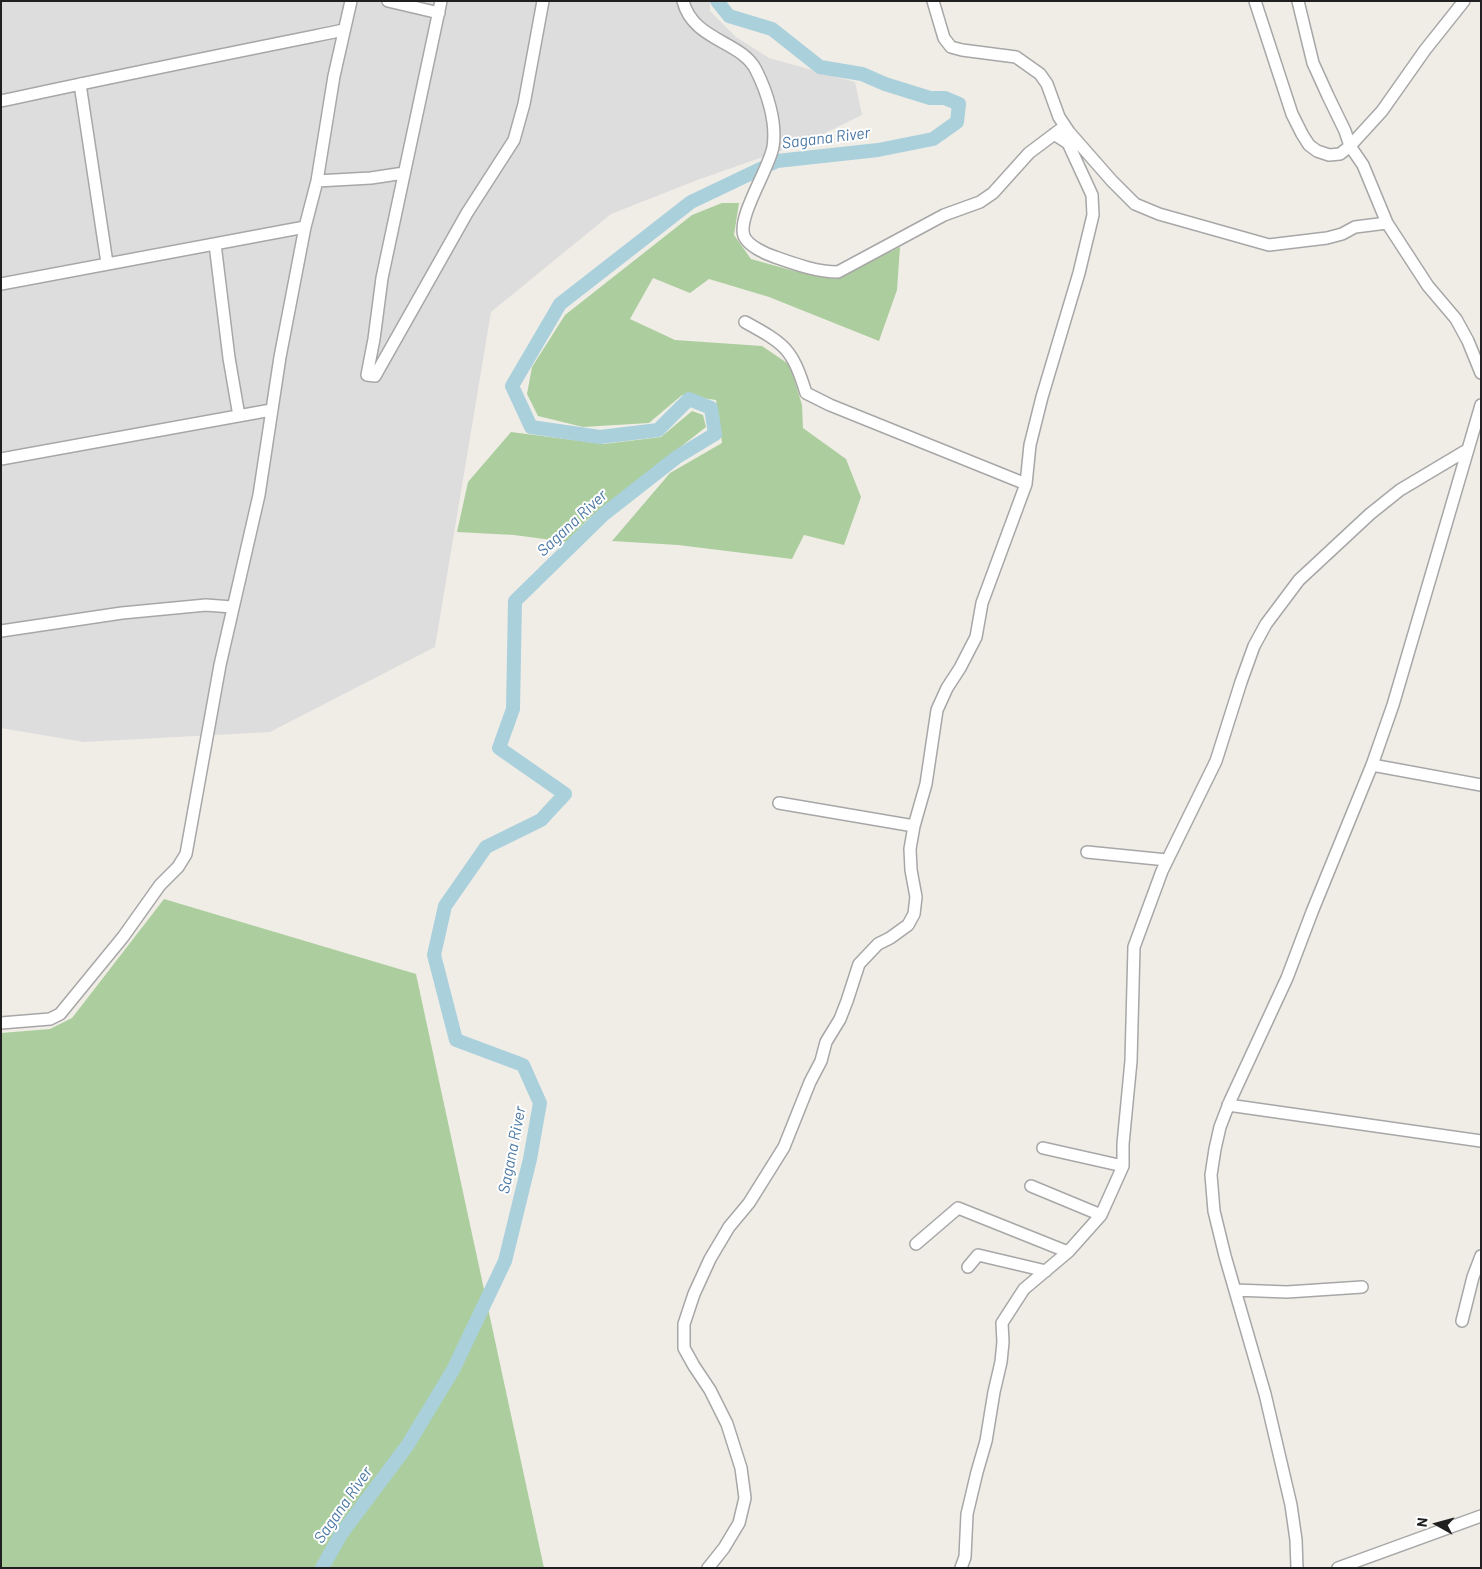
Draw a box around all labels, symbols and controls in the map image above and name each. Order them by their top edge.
water label: Sagana River [781,123,871,153]
water label: Sagana River [533,486,611,560]
water label: Sagana River [494,1105,530,1195]
water label: Sagana River [310,1463,376,1547]
north arrow [1412,1499,1462,1549]
text: N [1413,1516,1431,1528]

